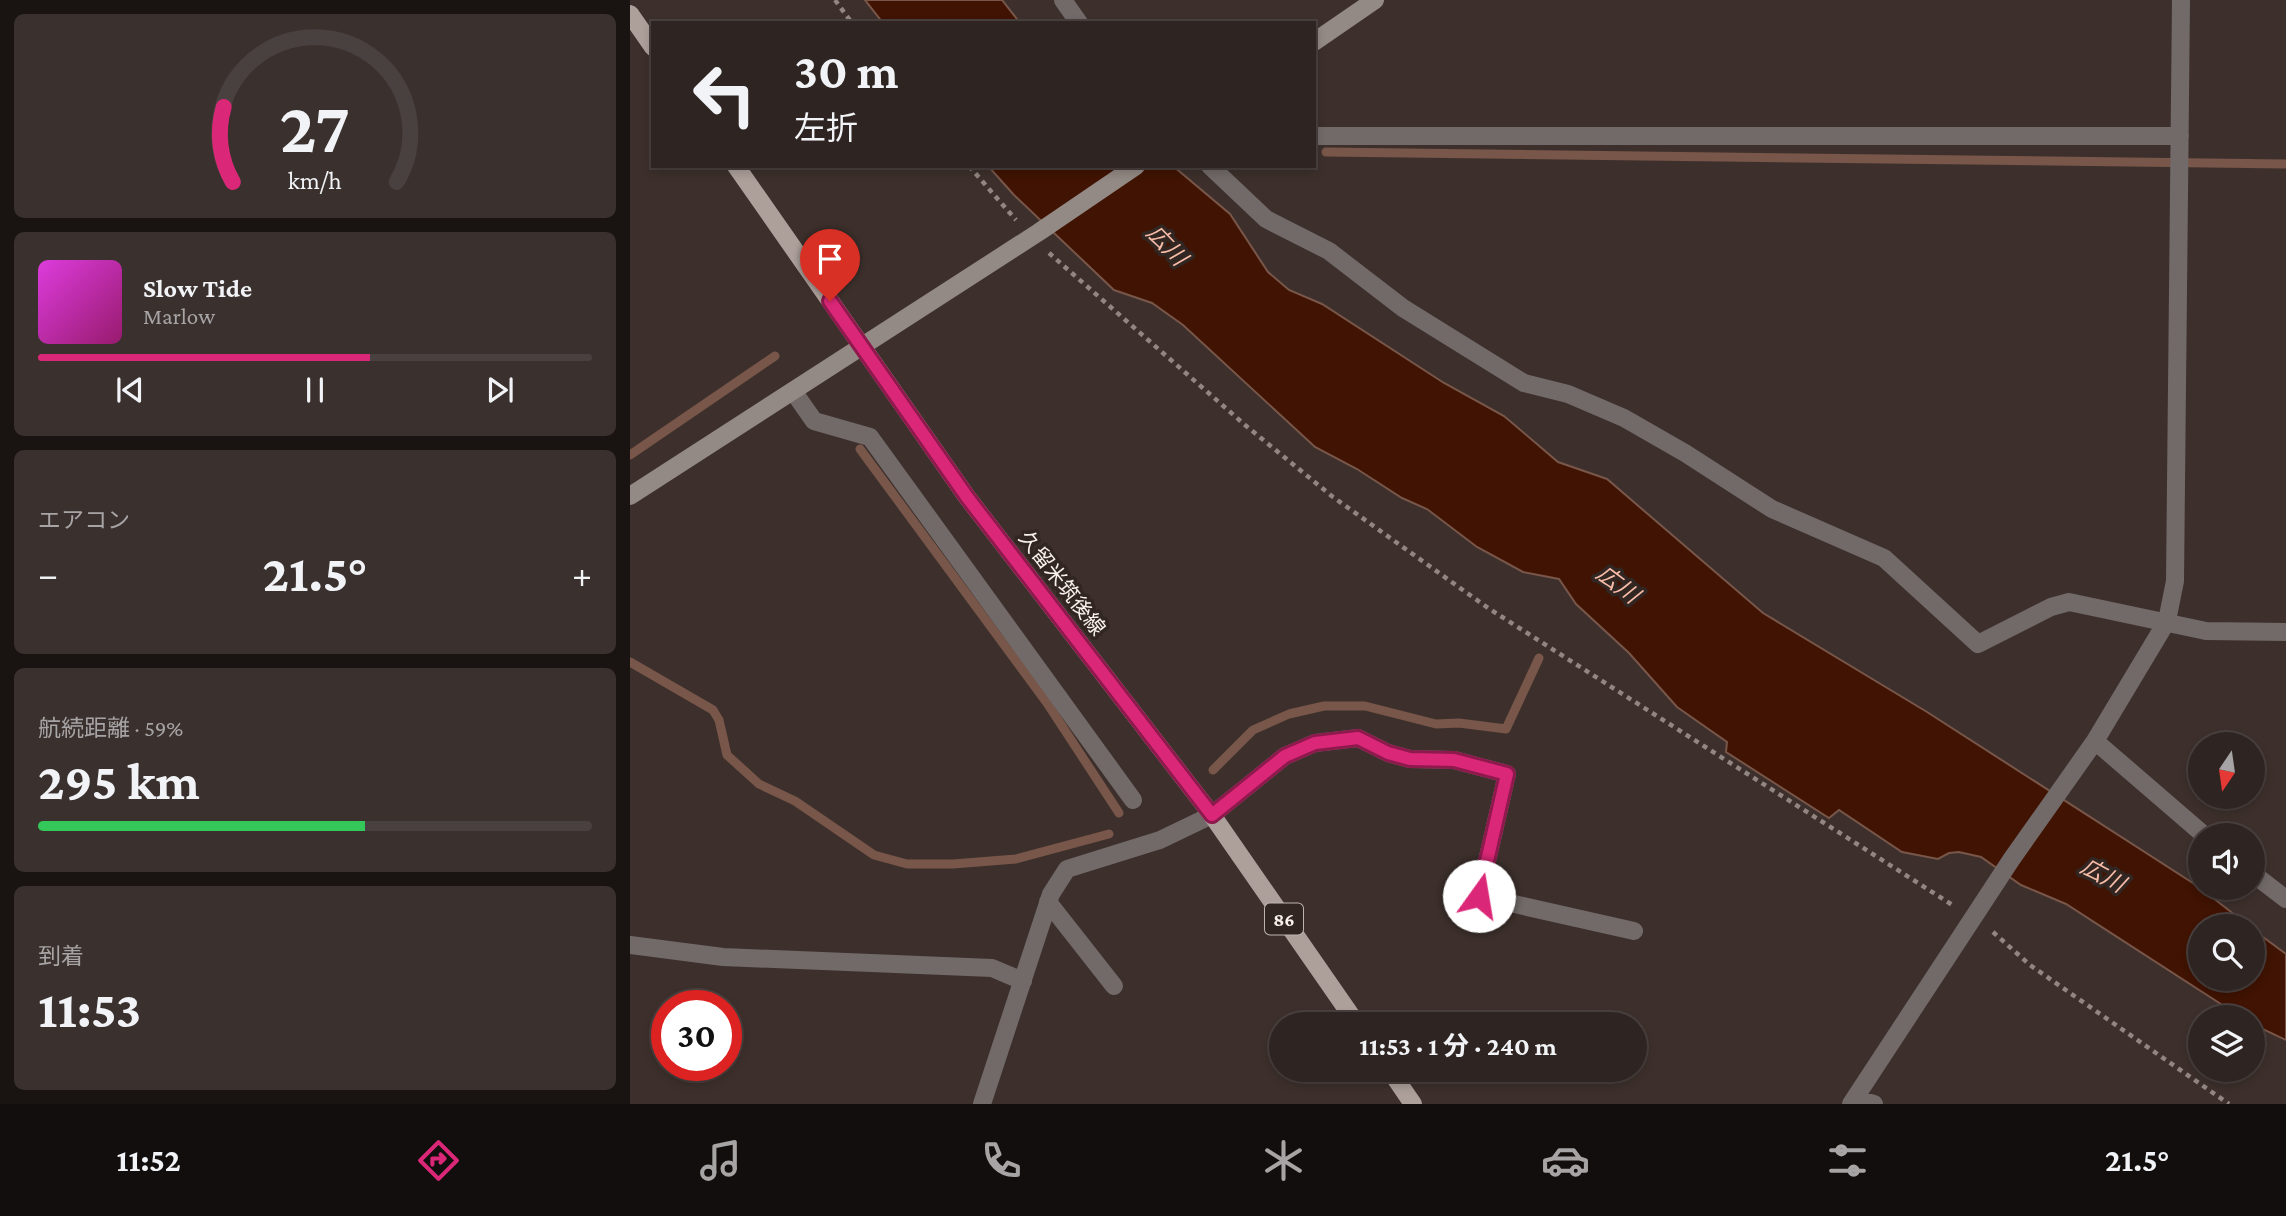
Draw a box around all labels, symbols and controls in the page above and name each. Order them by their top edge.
text: 30 m [794,44,899,99]
icon: left [679,49,770,140]
text: 27 [280,87,350,168]
text: 左折 [794,110,858,146]
text: km/h [288,167,342,194]
water label: 広川 [1142,219,1194,273]
pin [800,229,860,301]
icon: arrive [811,240,849,278]
text: Slow Tide [143,274,252,303]
text: Marlow [143,303,215,329]
icon: previous [111,371,149,409]
icon: pause [296,371,334,409]
icon: next [481,371,519,409]
text: エアコン [38,507,130,533]
street label: 久留米筑後線 [1014,526,1110,640]
text: 21.5° [263,544,368,602]
text: − [38,553,58,595]
text: + [572,553,592,595]
water label: 広川 [1592,560,1647,610]
text: 航続距離 · 59% [38,715,183,741]
north arrow [2188,732,2264,808]
map controls [2188,732,2265,1082]
text: 295 km [38,752,200,810]
button: sound [2188,823,2265,900]
water label: 広川 [2077,853,2132,899]
position arrow [1442,859,1516,933]
road number: 86 [1265,903,1303,934]
button: search [2188,914,2265,991]
text: 到着 [38,943,84,969]
text: 11:53 [38,980,141,1038]
speed limit sign: 30 [651,990,742,1081]
button: layers [2188,1005,2265,1082]
text: 11:53 · 1 分 · 240 m [1359,1032,1557,1061]
icon: directions [414,1136,463,1185]
icon: music [696,1136,745,1185]
icon: phone [977,1136,1026,1185]
icon: climate [1259,1136,1308,1185]
icon: car [1541,1136,1590,1185]
icon: filters [1823,1136,1872,1185]
text: 11:52 [116,1142,181,1178]
text: 21.5° [2105,1142,2170,1178]

